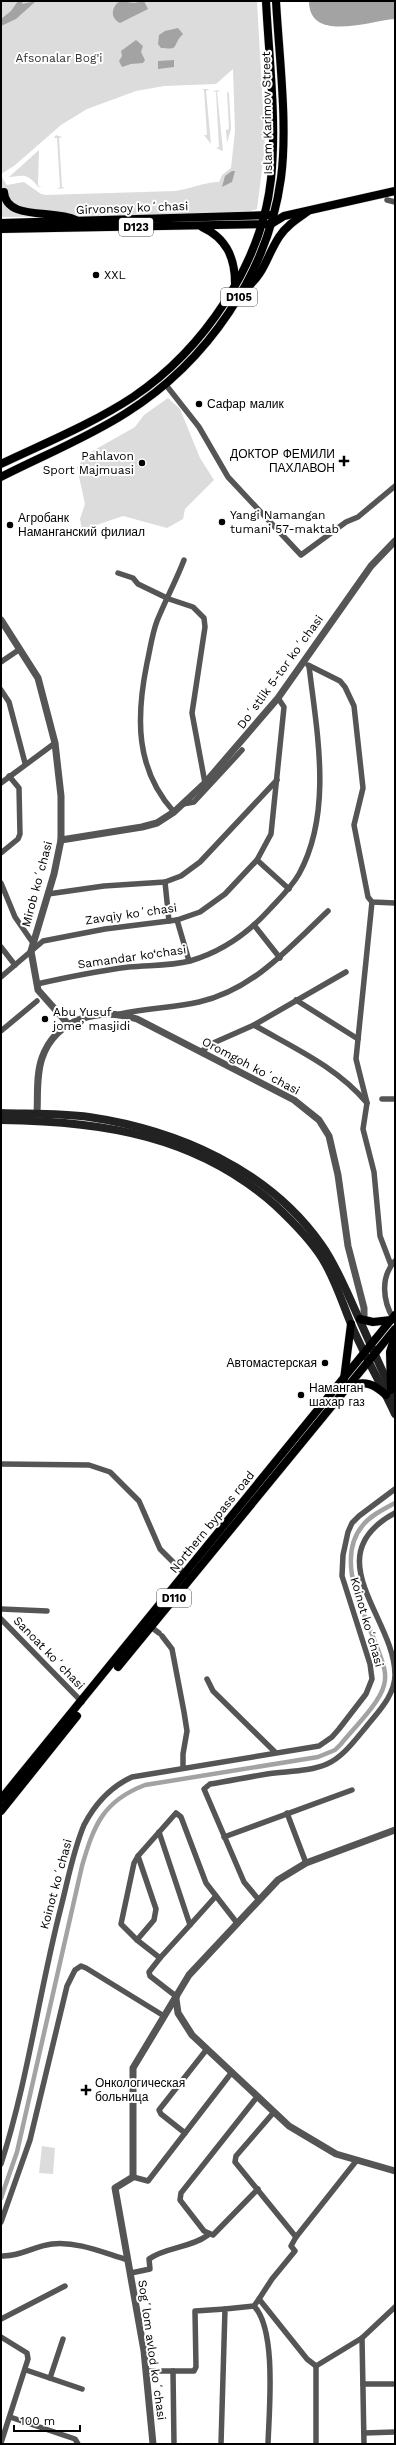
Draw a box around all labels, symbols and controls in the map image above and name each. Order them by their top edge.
park label: Afsonalar Bog'i [16,51,102,65]
street label: Islam Karimov Street [259,51,275,175]
street label: Girvonsoy koʻchasi [76,199,188,217]
road number: D123 [119,218,153,236]
place label: XXL [104,268,126,282]
marker: XXL [91,270,101,280]
road number: D105 [221,288,257,306]
place label: Сафар малик [207,397,284,411]
marker: Сафар малик [194,399,204,409]
place label: ДОКТОР ФЕМИЛИ ПАХЛАВОН [230,447,335,475]
place label: Pahlavon Sport Majmuasi [43,449,134,477]
marker: ДОКТОР ФЕМИЛИ ПАХЛАВОН [338,455,350,467]
marker: Pahlavon Sport Majmuasi [137,458,147,468]
place label: Yangi Namangan tumani 57-maktab [230,508,339,536]
place label: Агробанк Наманганский филиал [18,511,145,539]
marker: Yangi Namangan tumani 57-maktab [217,517,227,527]
marker: Агробанк Наманганский филиал [5,520,15,530]
street label: Doʻstlik 5-tor koʻchasi [234,612,326,732]
street label: Mirob koʻchasi [19,839,55,929]
street label: Zavqiy koʻchasi [84,901,178,927]
street label: Samandar ko‘chasi [77,942,187,972]
place label: Abu Yusuf jome’ masjidi [52,1005,130,1033]
marker: Abu Yusuf jome’ masjidi [40,1014,50,1024]
street label: Oromgoh koʻchasi [200,1034,302,1098]
place label: Автомастерская [227,1356,317,1370]
marker: Автомастерская [320,1358,330,1368]
place label: Наманган шахар газ [309,1381,365,1409]
marker: Наманган шахар газ [296,1390,306,1400]
street label: Northern bypass road [167,1468,257,1576]
street label: Koinot koʻchasi [347,1575,387,1669]
road number: D110 [157,1589,191,1607]
street label: Sanoat koʻchasi [11,1614,87,1692]
street label: Koinot koʻchasi [37,1837,75,1931]
place label: Онкологическая больница [95,2076,185,2104]
marker: Онкологическая больница [80,2084,92,2096]
street label: Sogʻlom avlod koʻchasi [135,2279,169,2421]
scale bar [14,2407,80,2433]
text: 100 m [20,2414,55,2428]

